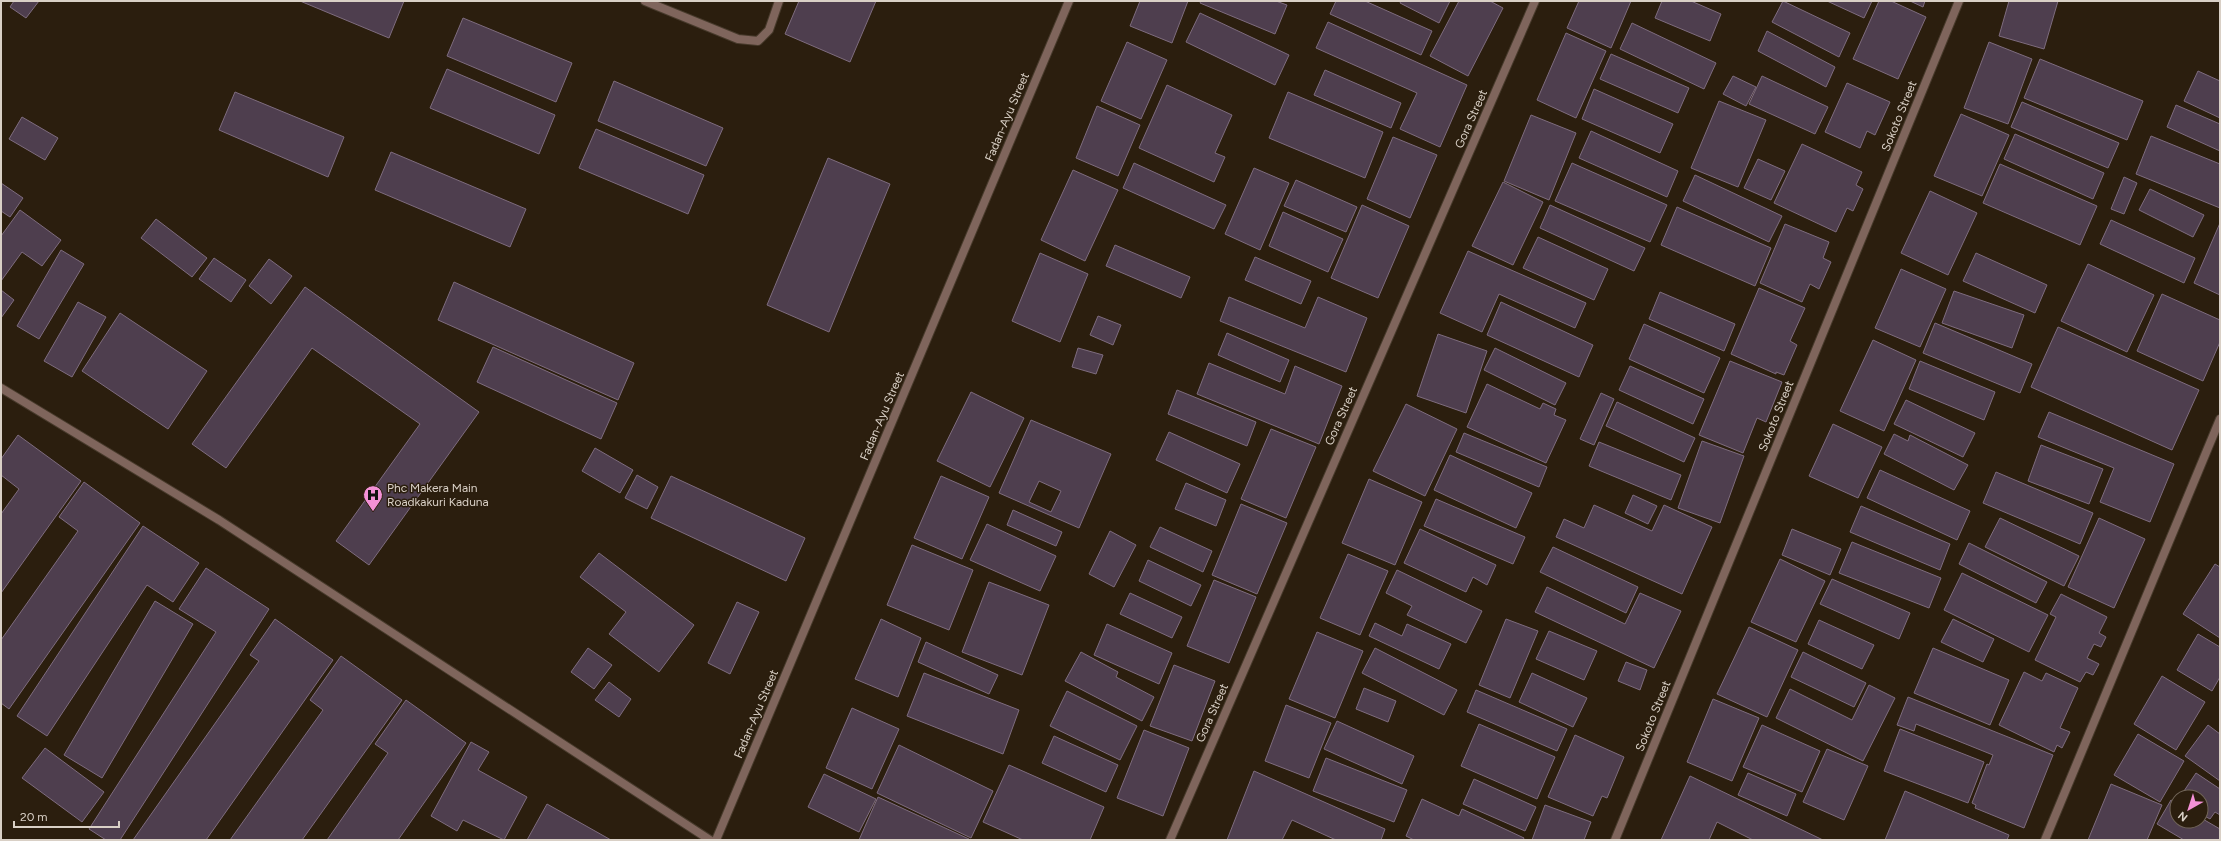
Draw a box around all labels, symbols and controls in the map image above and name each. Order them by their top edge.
street label: Fadan-Ayu Street [982,70,1032,163]
street label: Sokoto Street [1878,78,1920,153]
street label: Gora Street [1452,87,1490,151]
street label: Fadan-Ayu Street [857,369,907,462]
street label: Sokoto Street [1755,378,1797,453]
street label: Gora Street [1322,384,1360,448]
place label: Phc Makera Main Roadkakuri Kaduna [387,481,489,509]
hospital icon: Phc Makera Main Roadkakuri Kaduna [362,484,384,512]
street label: Fadan-Ayu Street [731,667,781,760]
street label: Sokoto Street [1632,678,1674,753]
street label: Gora Street [1193,681,1231,745]
north arrow [2169,789,2209,829]
scale bar [14,803,119,829]
text: N [2176,809,2190,824]
text: 20 m [20,810,48,824]

